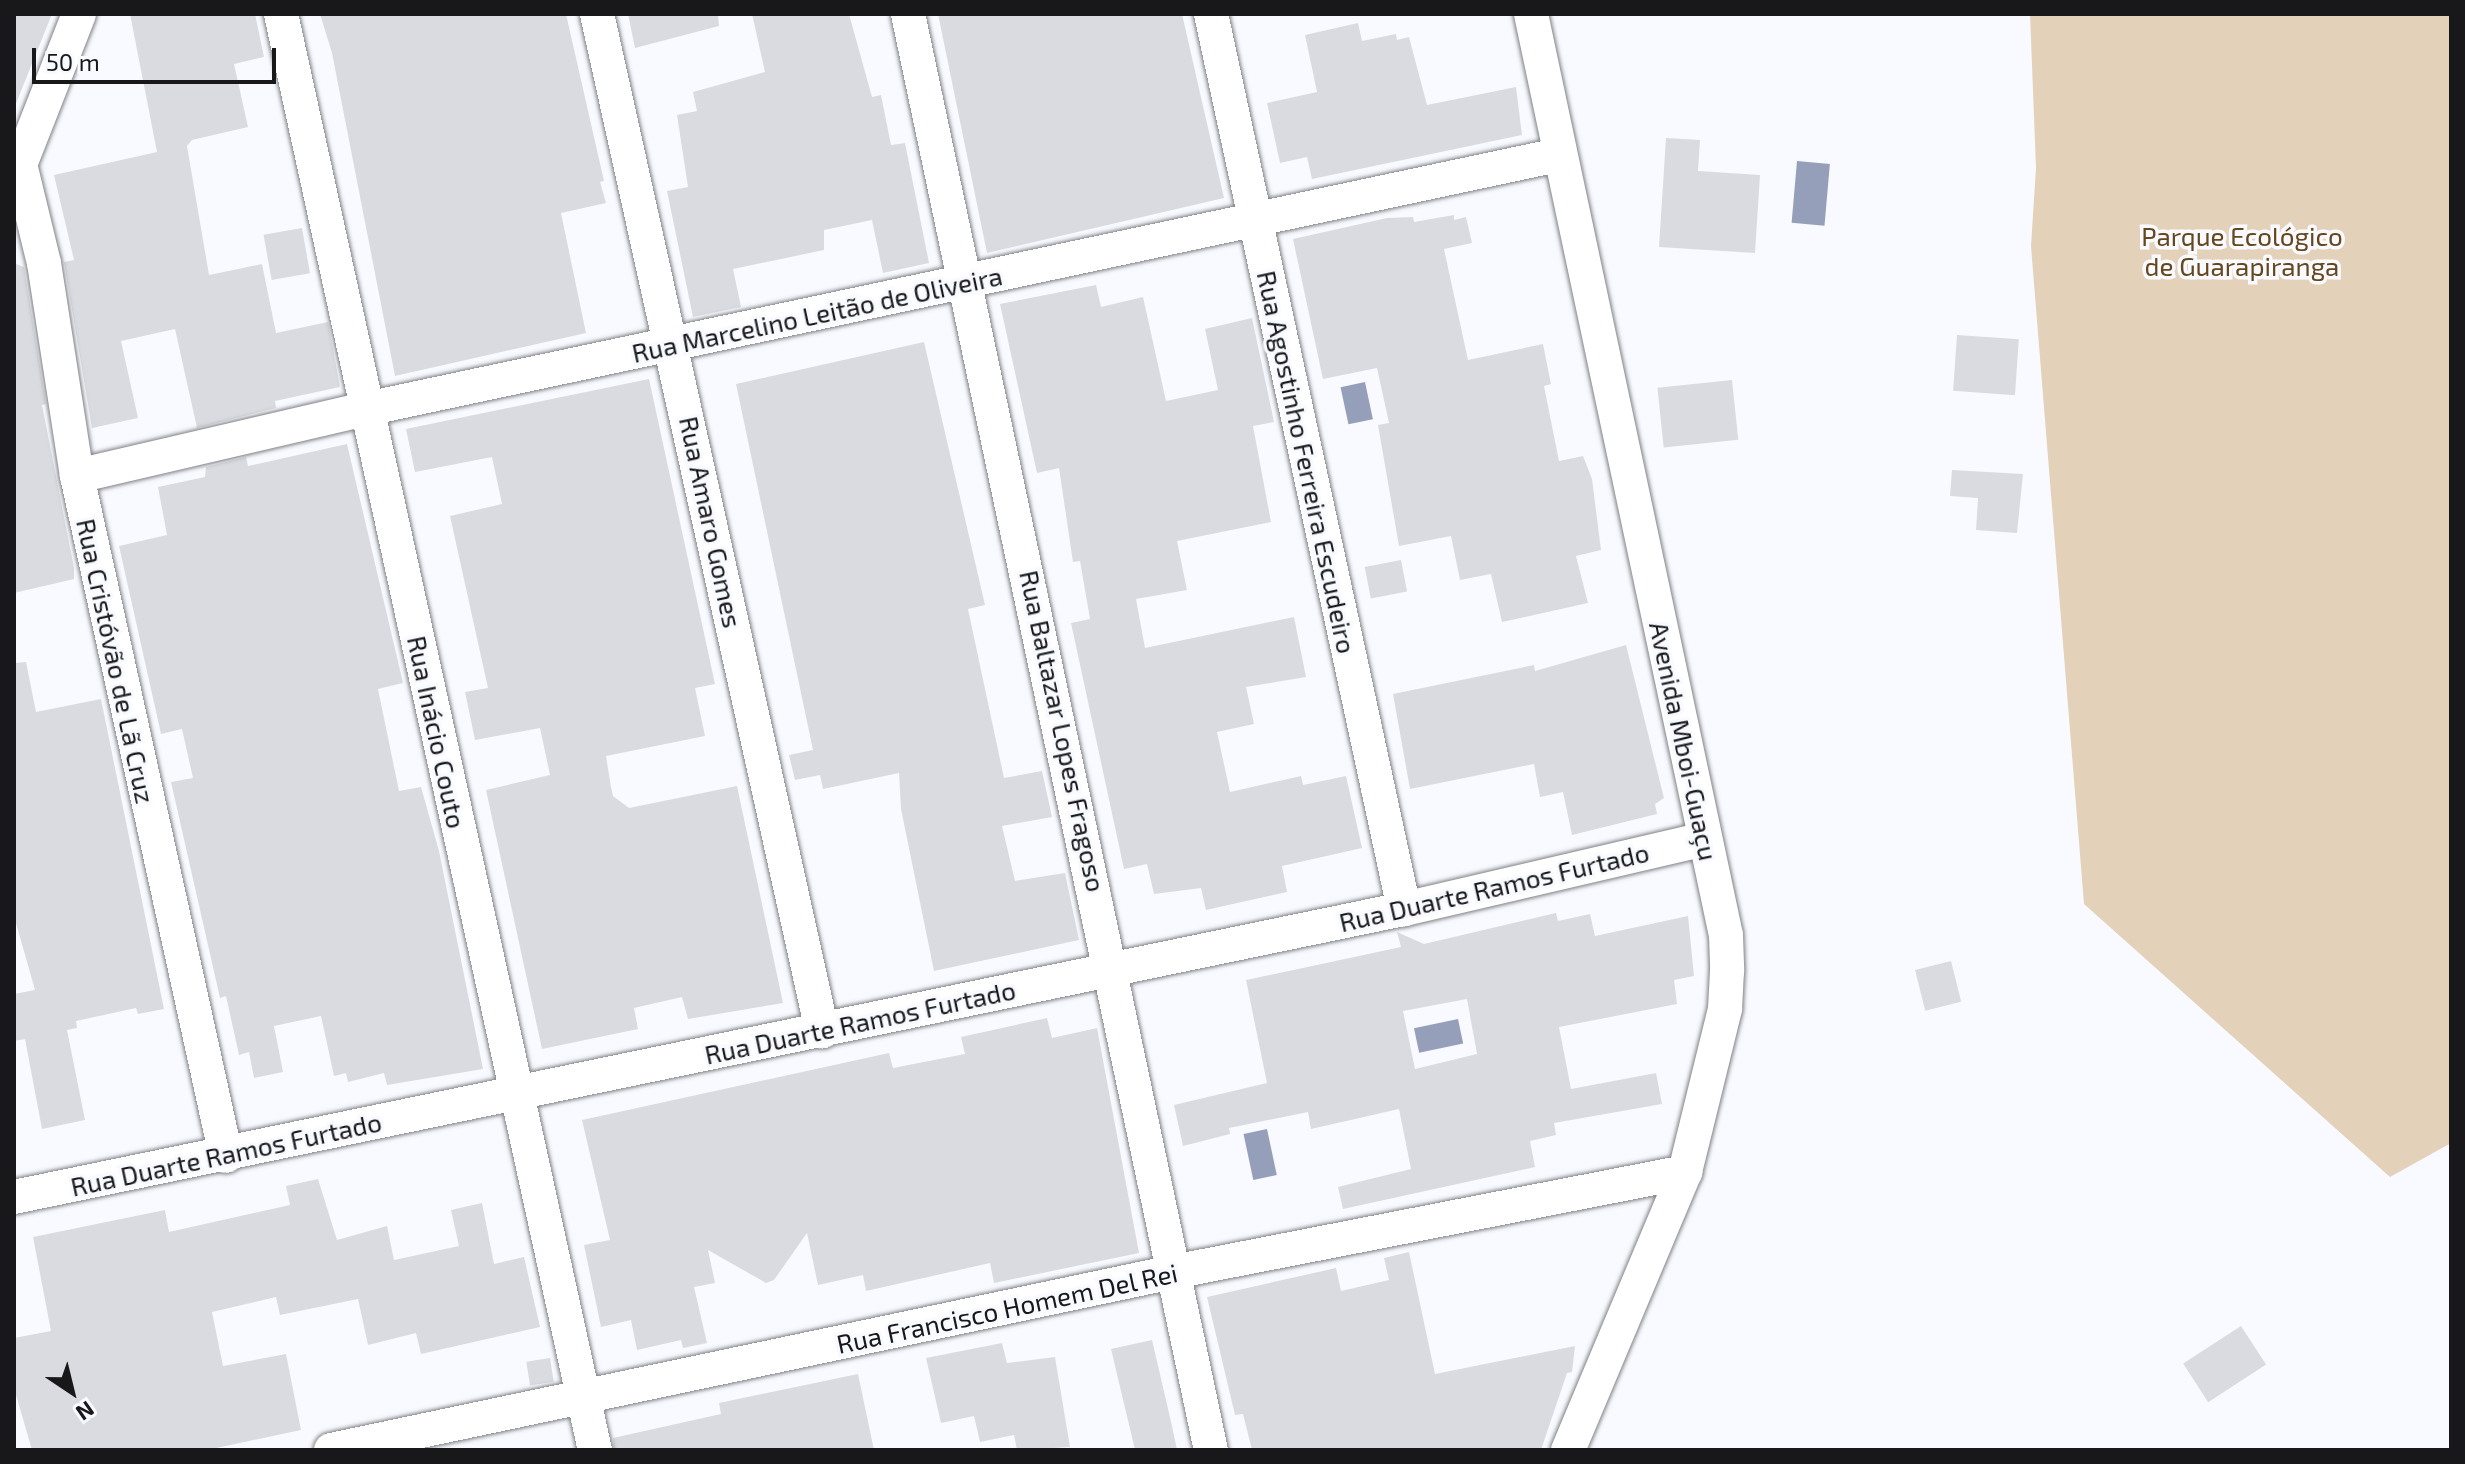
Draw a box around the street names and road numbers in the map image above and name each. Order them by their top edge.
street label: Rua Marcelino Leitão de Oliveira [629,259,1005,369]
street label: Rua Agostinho Ferreira Escudeiro [1251,267,1363,657]
street label: Rua Amaro Gomes [673,413,749,631]
street label: Rua Cristóvão de Lã Cruz [71,516,161,806]
street label: Rua Baltazar Lopes Fragoso [1014,567,1112,895]
street label: Avenida Mboi-Guaçu [1643,619,1725,863]
street label: Rua Inácio Couto [401,633,473,831]
street label: Rua Duarte Ramos Furtado [1336,836,1652,938]
street label: Rua Duarte Ramos Furtado [702,974,1018,1070]
street label: Rua Duarte Ramos Furtado [68,1106,384,1202]
street label: Rua Francisco Homem Del Rei [833,1257,1181,1359]

